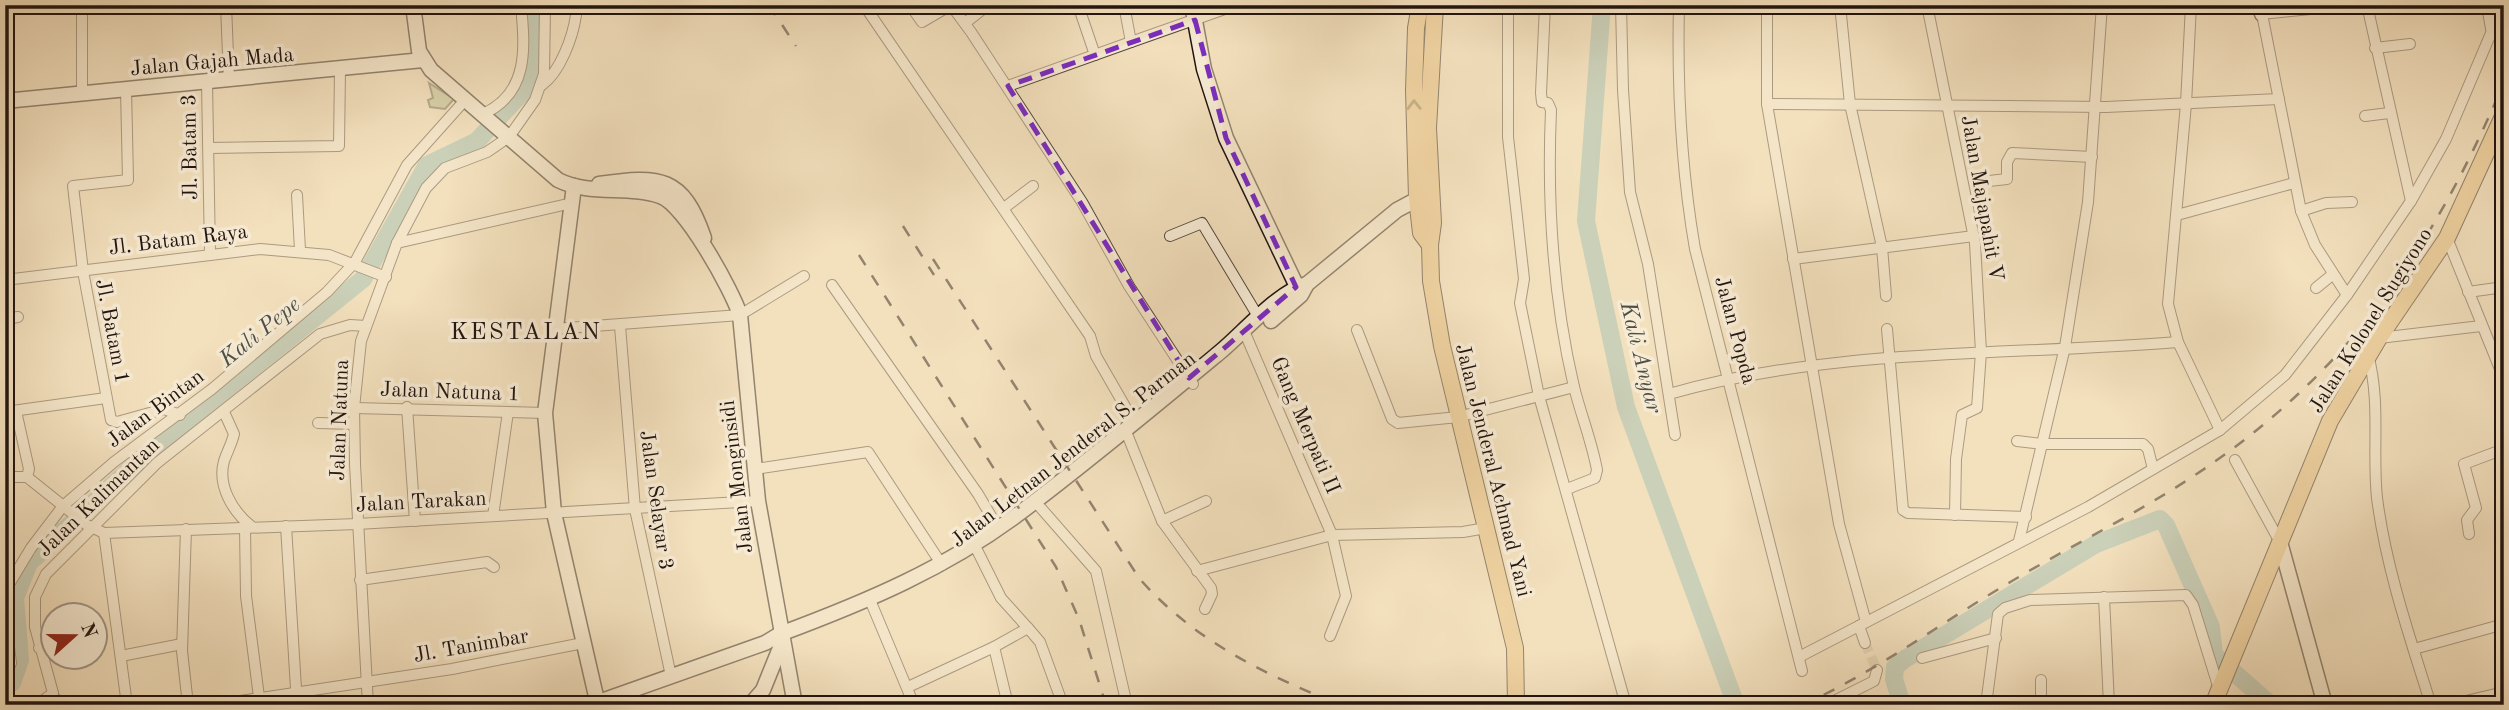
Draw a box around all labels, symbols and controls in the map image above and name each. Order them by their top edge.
street label: Jalan Gajah Mada [129,45,295,80]
street label: Jl. Batam 3 [179,94,202,200]
one-way arrow [1406,99,1422,110]
street label: Jalan Majapahit V [1957,114,2006,283]
street label: Jl. Batam Raya [108,222,249,259]
street label: Jalan Kolonel Sugiyono [2306,225,2437,417]
street label: Jalan Popda [1710,274,1759,387]
street label: Jl. Batam 1 [91,277,132,385]
water label: Kali Pepe [214,293,305,373]
water label: Kali Anyar [1614,298,1666,417]
district label: KESTALAN [450,321,602,345]
street label: Jalan Jenderal Achmad Yani [1451,342,1534,599]
street label: Jalan Letnan Jenderal S. Parman [948,348,1200,552]
street label: Gang Merpati II [1266,354,1343,497]
street label: Jalan Natuna [328,359,353,481]
street label: Jalan Bintan [103,366,208,452]
street label: Jalan Natuna 1 [380,380,520,405]
street label: Jalan Monginsidi [718,399,757,555]
street label: Jalan Selayar 3 [635,429,676,571]
street label: Jalan Kalimantan [34,435,164,561]
street label: Jalan Tarakan [355,489,487,516]
north arrow [38,602,108,672]
text: N [76,621,99,641]
street label: Jl. Tanimbar [412,626,531,667]

